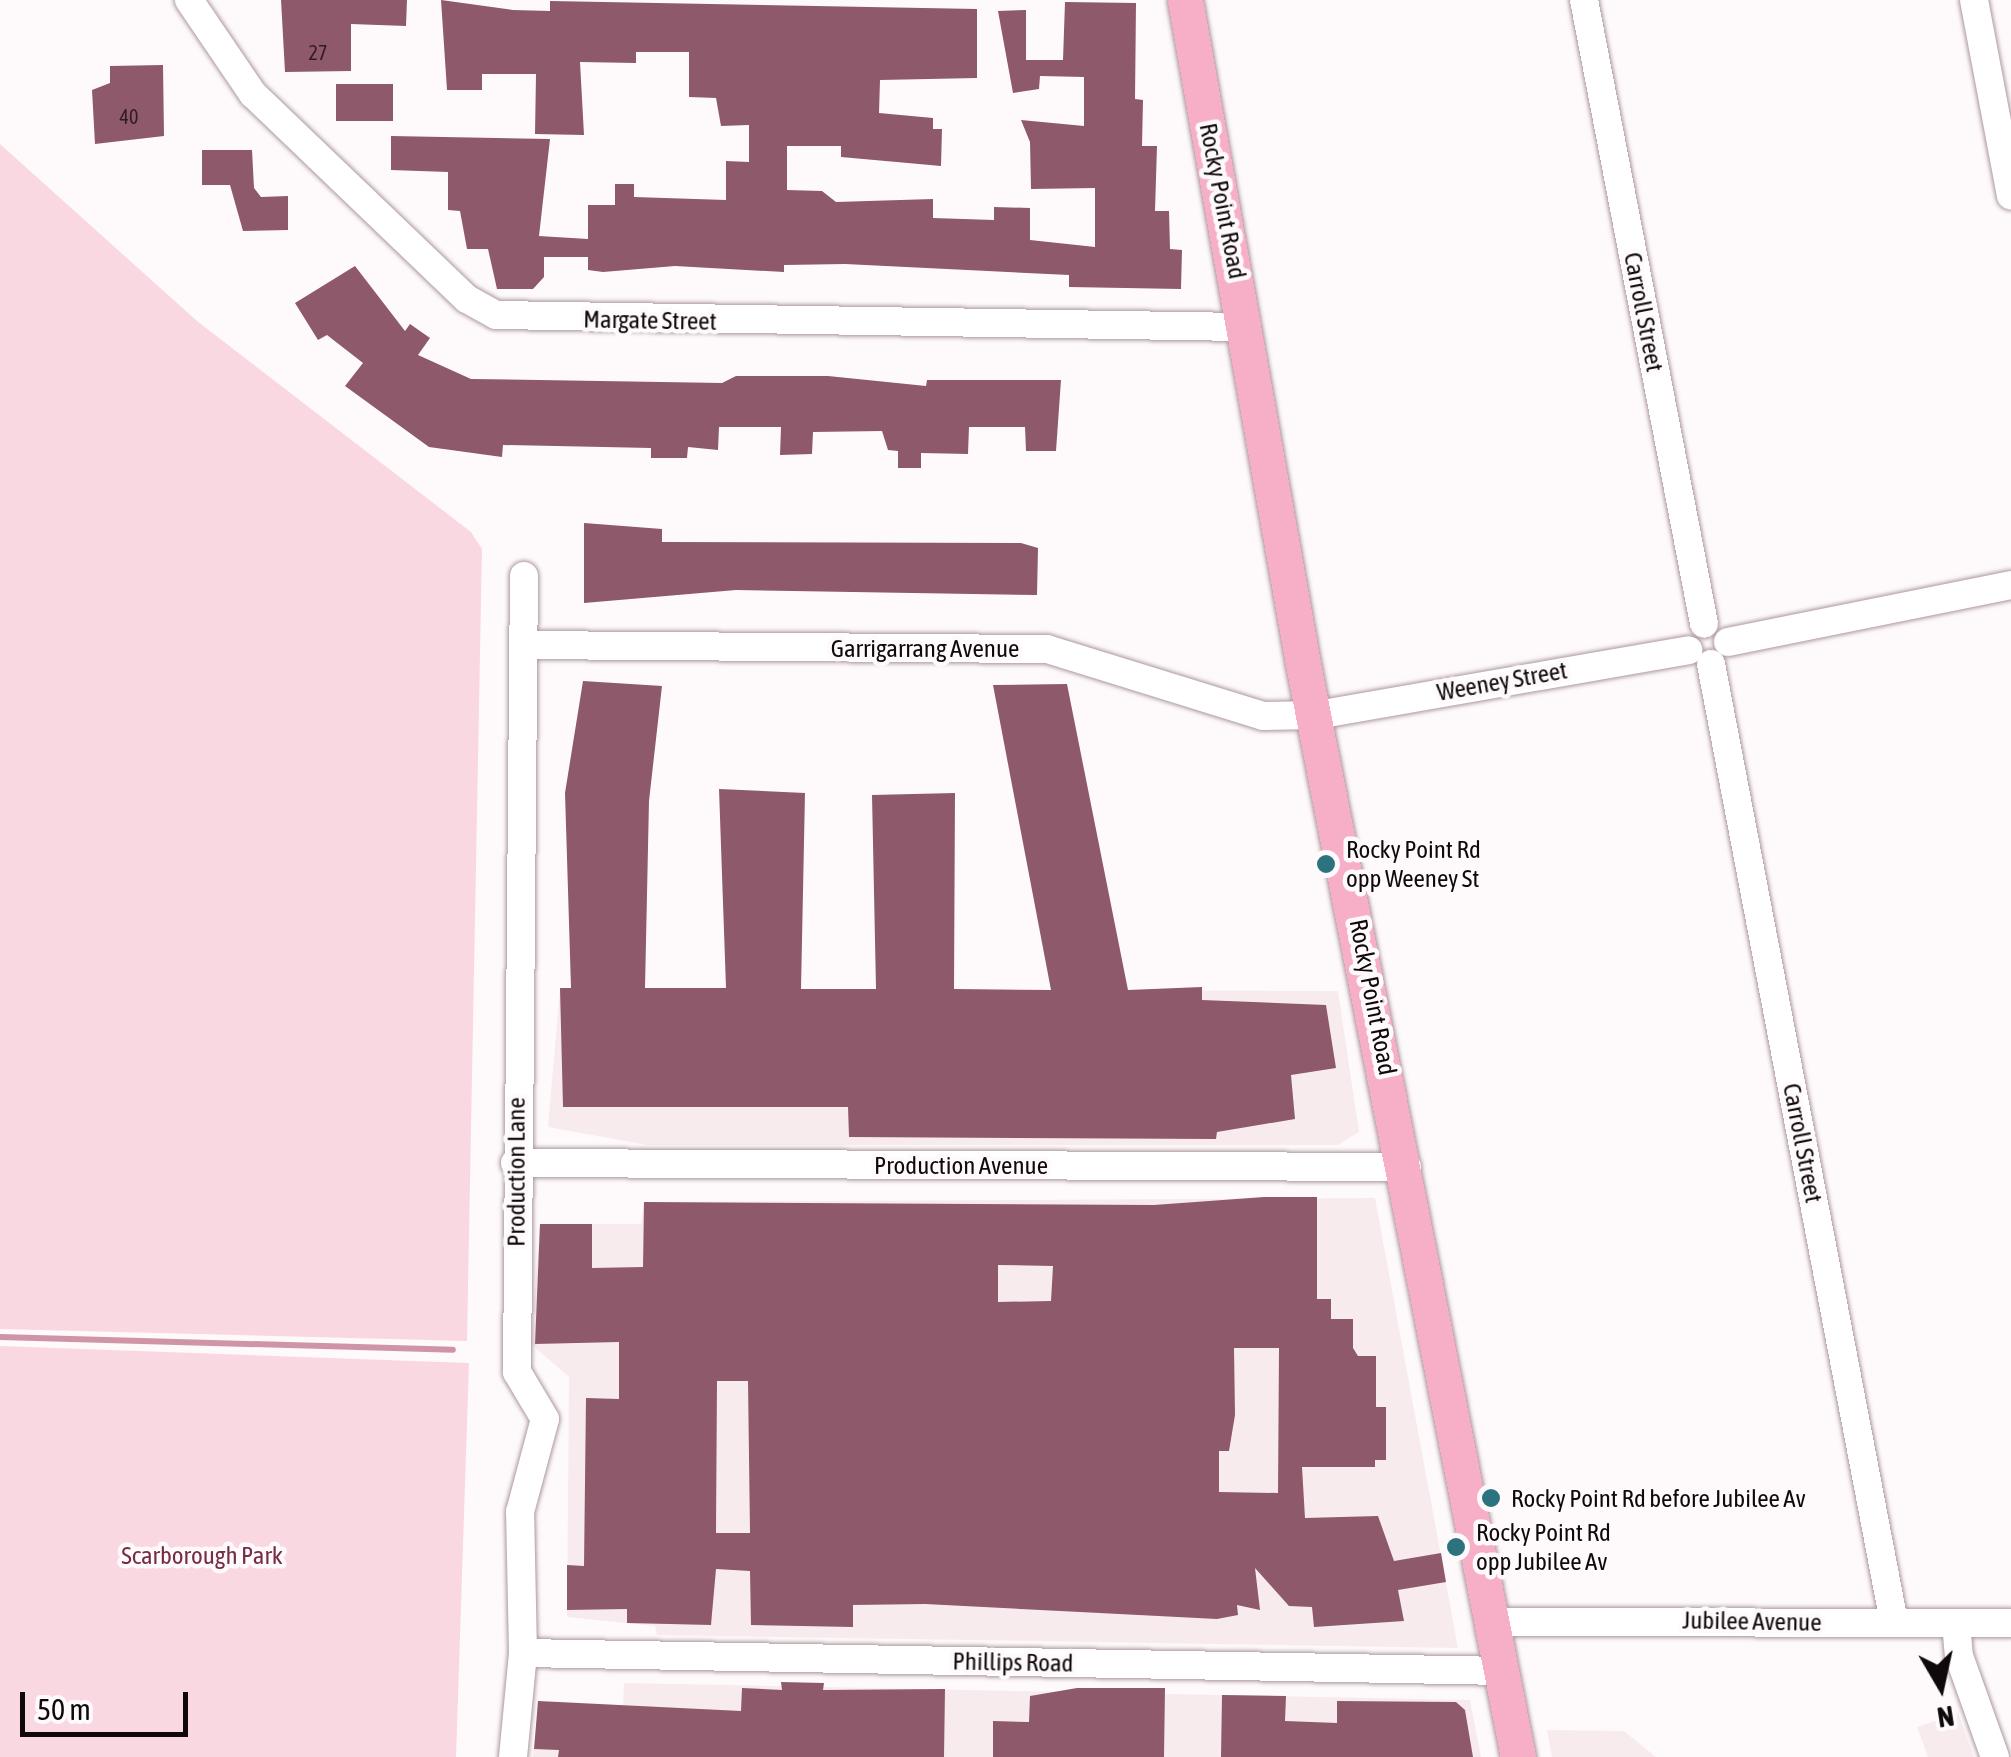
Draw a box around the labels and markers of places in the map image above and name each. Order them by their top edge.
place label: Rocky Point Rd opp Weeney St [1346,835,1481,894]
marker: Rocky Point Rd opp Weeney St [1315,853,1337,875]
place label: Rocky Point Rd before Jubilee Av [1511,1483,1806,1513]
marker: Rocky Point Rd before Jubilee Av [1480,1487,1502,1509]
place label: Rocky Point Rd opp Jubilee Av [1476,1518,1611,1577]
marker: Rocky Point Rd opp Jubilee Av [1445,1536,1467,1558]

